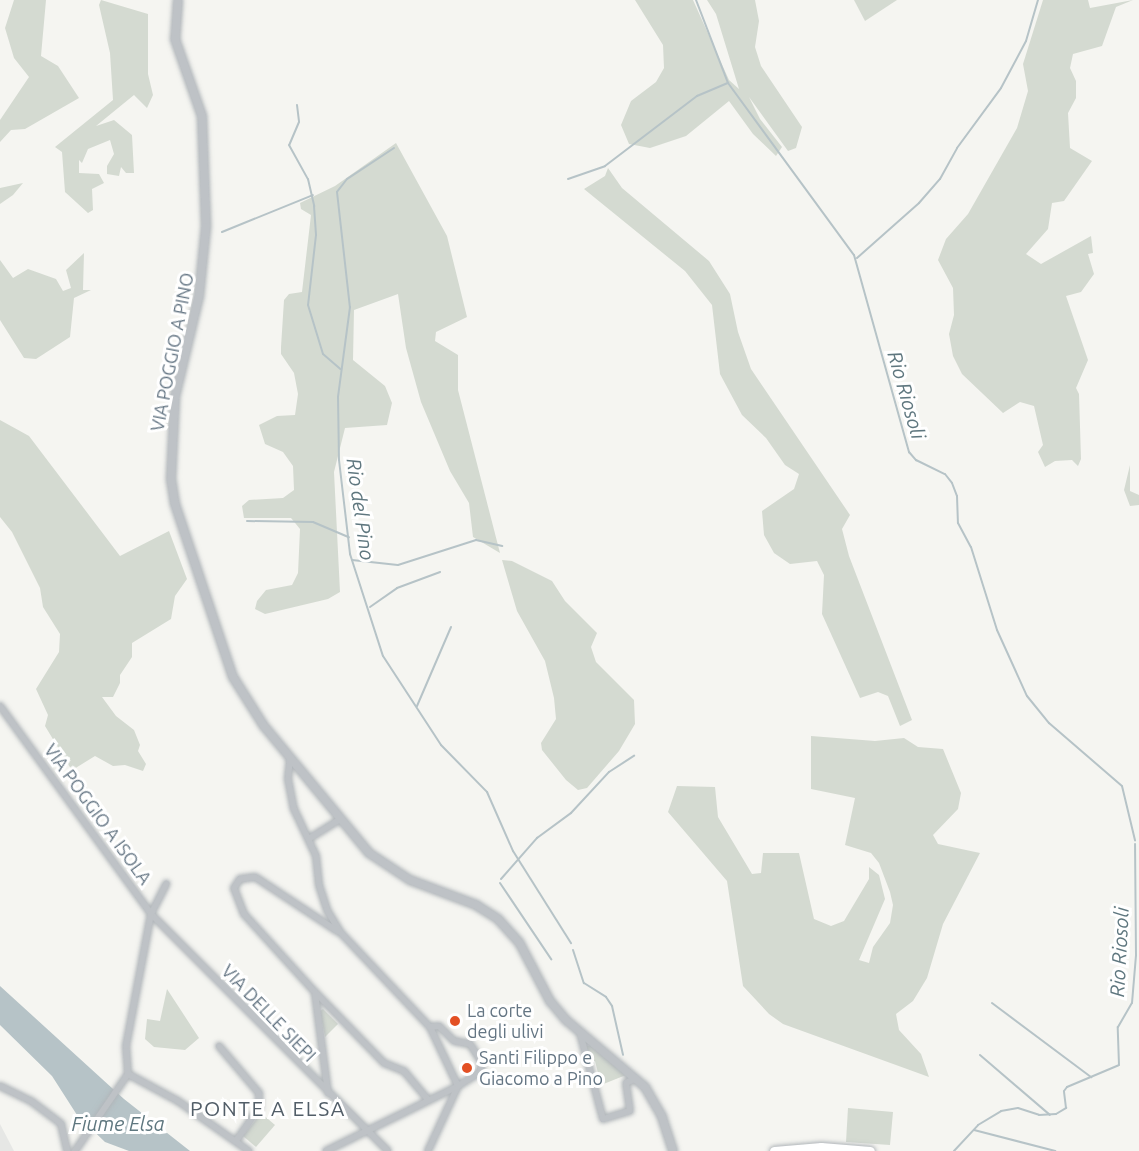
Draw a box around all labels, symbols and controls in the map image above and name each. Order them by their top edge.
street label: VIA POGGIO A PINO [146,271,198,433]
water label: Rio Riosoli [883,348,931,442]
water label: Rio del Pino [342,456,380,562]
street label: VIA POGGIO A ISOLA [40,740,156,888]
water label: Rio Riosoli [1105,906,1133,998]
street label: VIA DELLE SIEPI [217,960,321,1066]
place label: La corte degli ulivi [467,1000,544,1042]
marker: La corte degli ulivi [448,1014,462,1028]
place label: Santi Filippo e Giacomo a Pino [479,1047,603,1090]
marker: Santi Filippo e Giacomo a Pino [460,1061,474,1075]
district label: PONTE A ELSA [190,1095,346,1121]
water label: Fiume Elsa [71,1111,165,1135]

